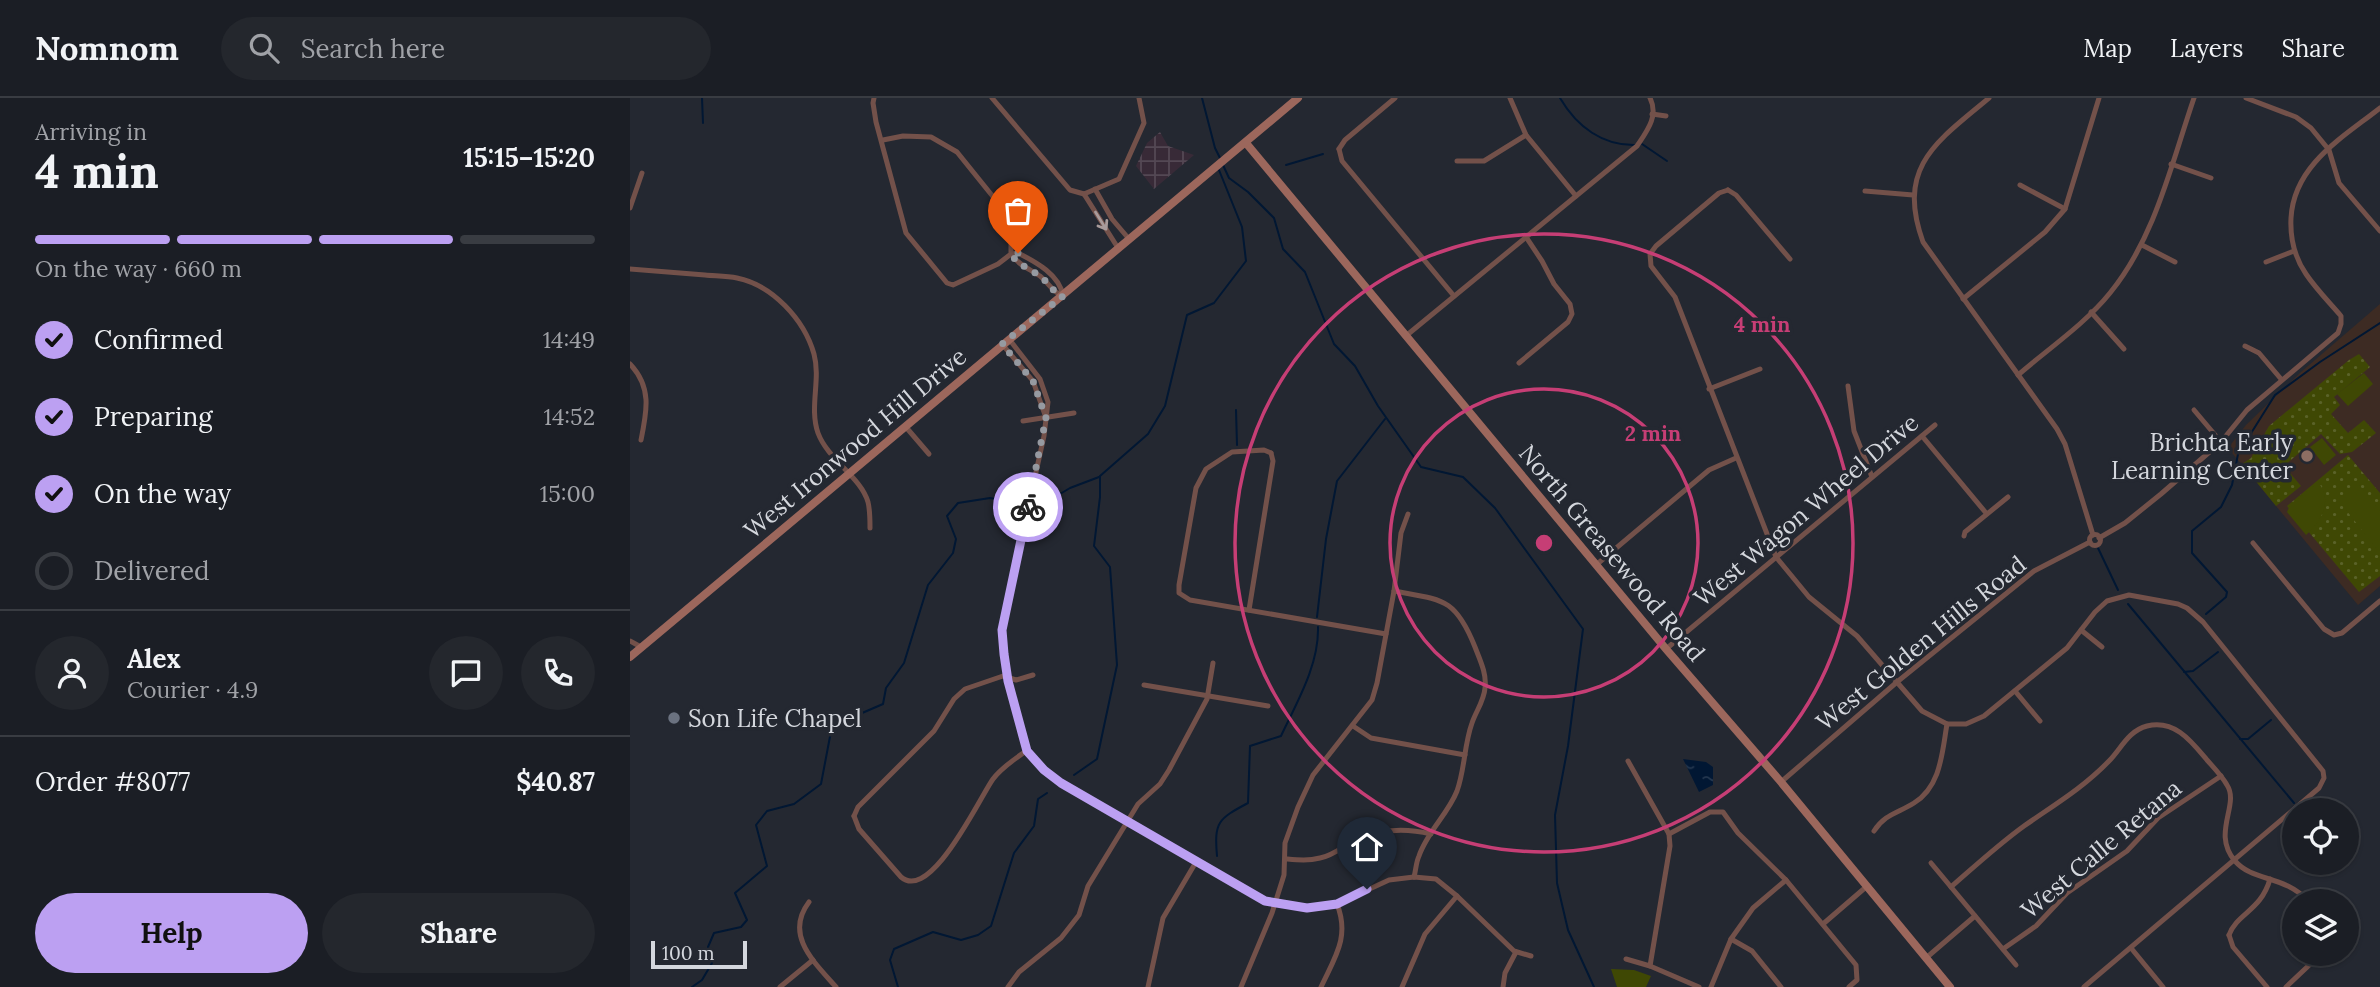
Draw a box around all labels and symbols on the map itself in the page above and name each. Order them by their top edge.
pin [988,181,1048,253]
one-way arrow [1094,211,1108,230]
text: 4 min [1734,311,1790,338]
street label: West Ironwood Hill Drive [737,341,973,545]
street label: West Wagon Wheel Drive [1687,407,1925,613]
text: 2 min [1625,420,1681,447]
place label: Brichta Early Learning Center [2111,427,2294,486]
street label: North Greasewood Road [1512,438,1712,668]
marker: Brichta Early Learning Center [2299,448,2315,464]
courier [993,472,1063,542]
centre of rings [1532,531,1556,555]
street label: West Golden Hills Road [1810,549,2032,737]
place label: Son Life Chapel [688,703,862,734]
marker: Son Life Chapel [666,710,682,726]
street label: West Calle Retana [2014,773,2188,925]
pin [1337,817,1397,889]
scale bar [651,938,747,970]

